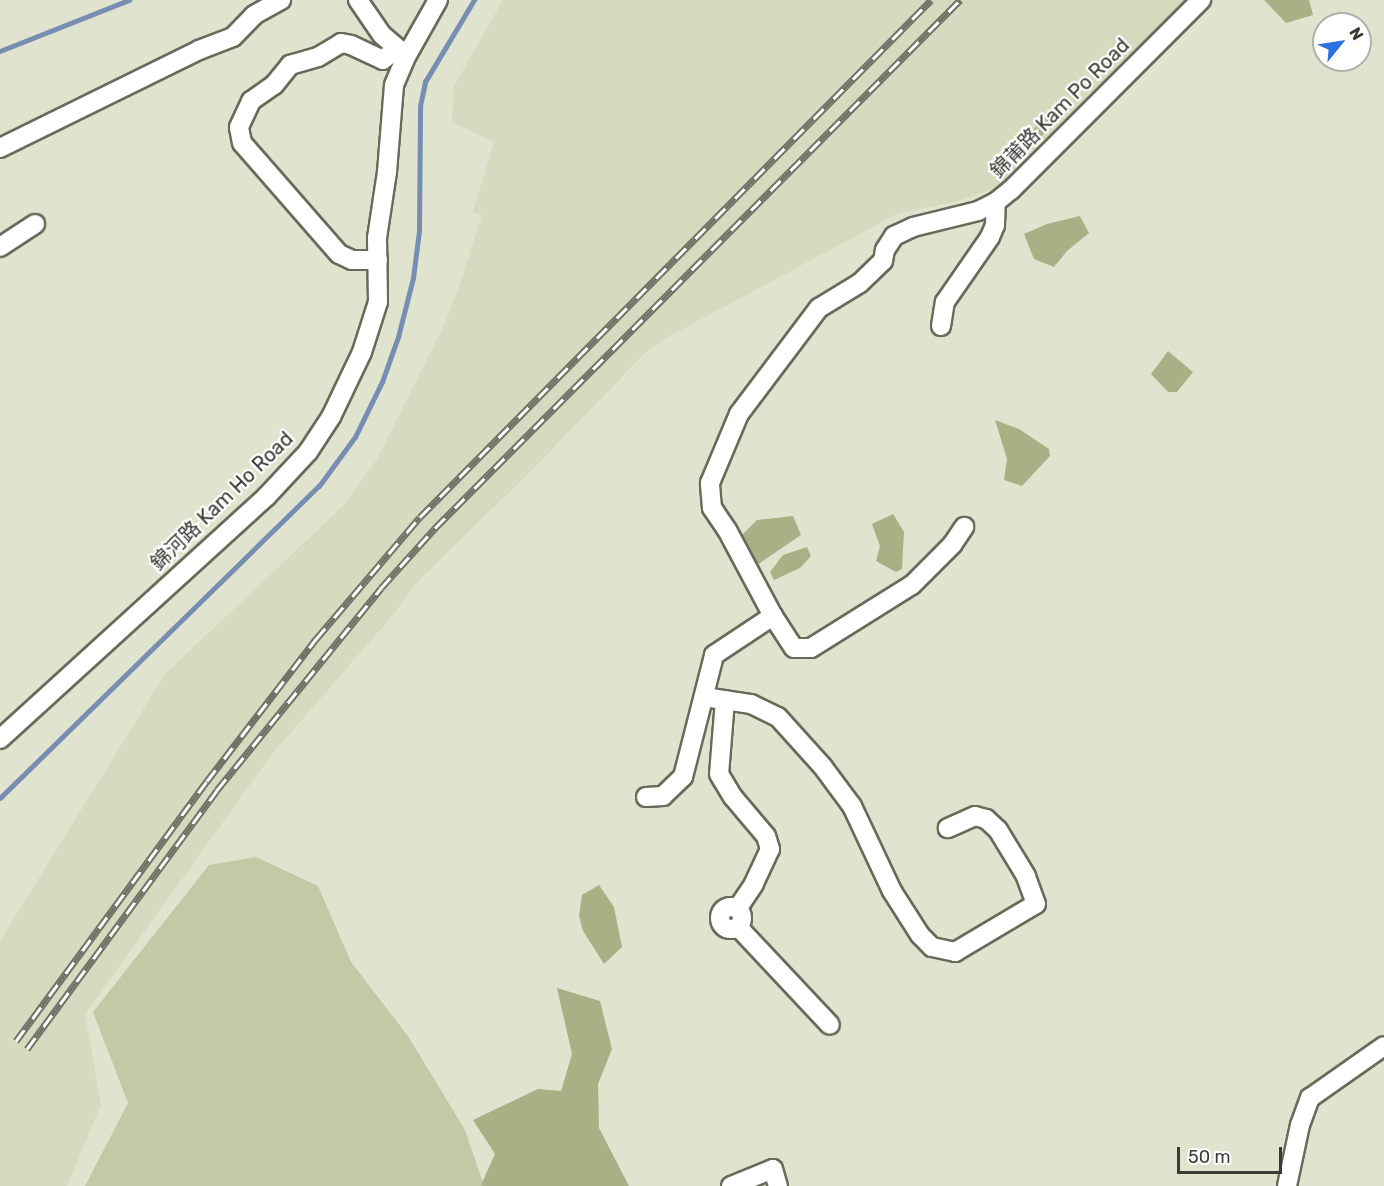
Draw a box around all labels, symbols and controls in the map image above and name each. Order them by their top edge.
north arrow [1312,12,1372,72]
text: N [1345,24,1367,43]
street label: 錦莆路 Kam Po Road [985,33,1135,183]
street label: 錦河路 Kam Ho Road [146,427,298,575]
scale bar [1180,1135,1285,1173]
text: 50 m [1188,1146,1231,1168]

